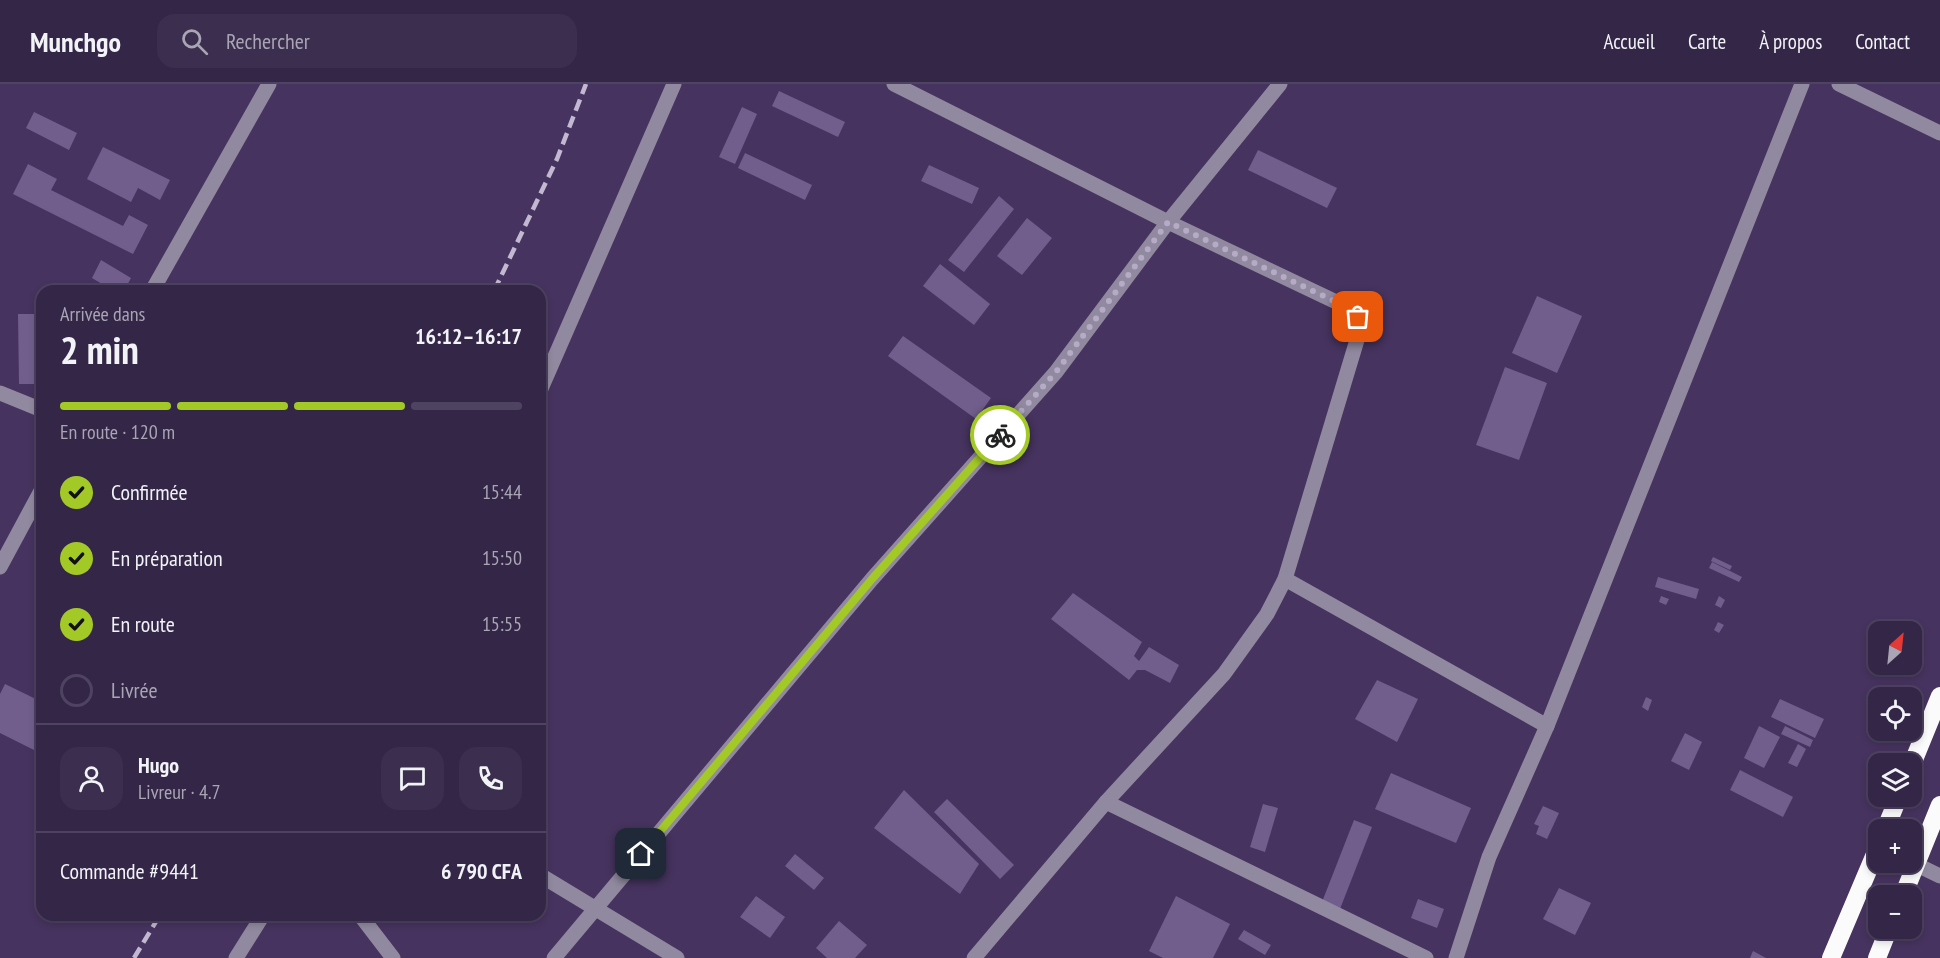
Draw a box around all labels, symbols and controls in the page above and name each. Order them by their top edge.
search box [157,14,577,68]
text: Munchgo [30,23,121,60]
icon: search [178,25,211,58]
text: Rechercher [226,27,310,55]
text: Accueil [1603,28,1655,55]
text: Carte [1688,28,1726,55]
text: À propos [1759,28,1822,55]
text: Contact [1855,28,1910,55]
pin [1332,291,1383,342]
icon: bag [1341,300,1374,333]
text: Arrivée dans [60,301,145,327]
text: 16:12–16:17 [415,322,522,350]
text: 2 min [60,324,139,375]
courier [970,405,1030,465]
text: En route · 120 m [60,419,175,445]
icon: bike [984,419,1017,452]
icon: check [60,476,93,509]
text: Confirmée [111,478,188,506]
text: 15:44 [482,479,522,505]
icon: check [60,542,93,575]
text: En préparation [111,544,223,572]
text: 15:50 [482,545,522,571]
icon: check [60,608,93,641]
text: En route [111,610,175,638]
text: 15:55 [482,611,522,637]
north arrow [1868,621,1922,675]
map controls [1868,621,1922,939]
text: Livrée [111,676,157,704]
button: locate [1868,687,1922,741]
button: person [60,747,123,810]
button: chat [381,747,444,810]
button: phone [459,747,522,810]
text: Hugo [138,751,179,779]
button: layers [1868,753,1922,807]
text: Livreur · 4.7 [138,779,221,805]
button: + [1868,819,1922,873]
pin [615,828,666,879]
icon: home [624,837,657,870]
text: Commande #9441 [60,857,199,885]
text: 6 790 CFA [441,857,522,885]
button: − [1868,885,1922,939]

